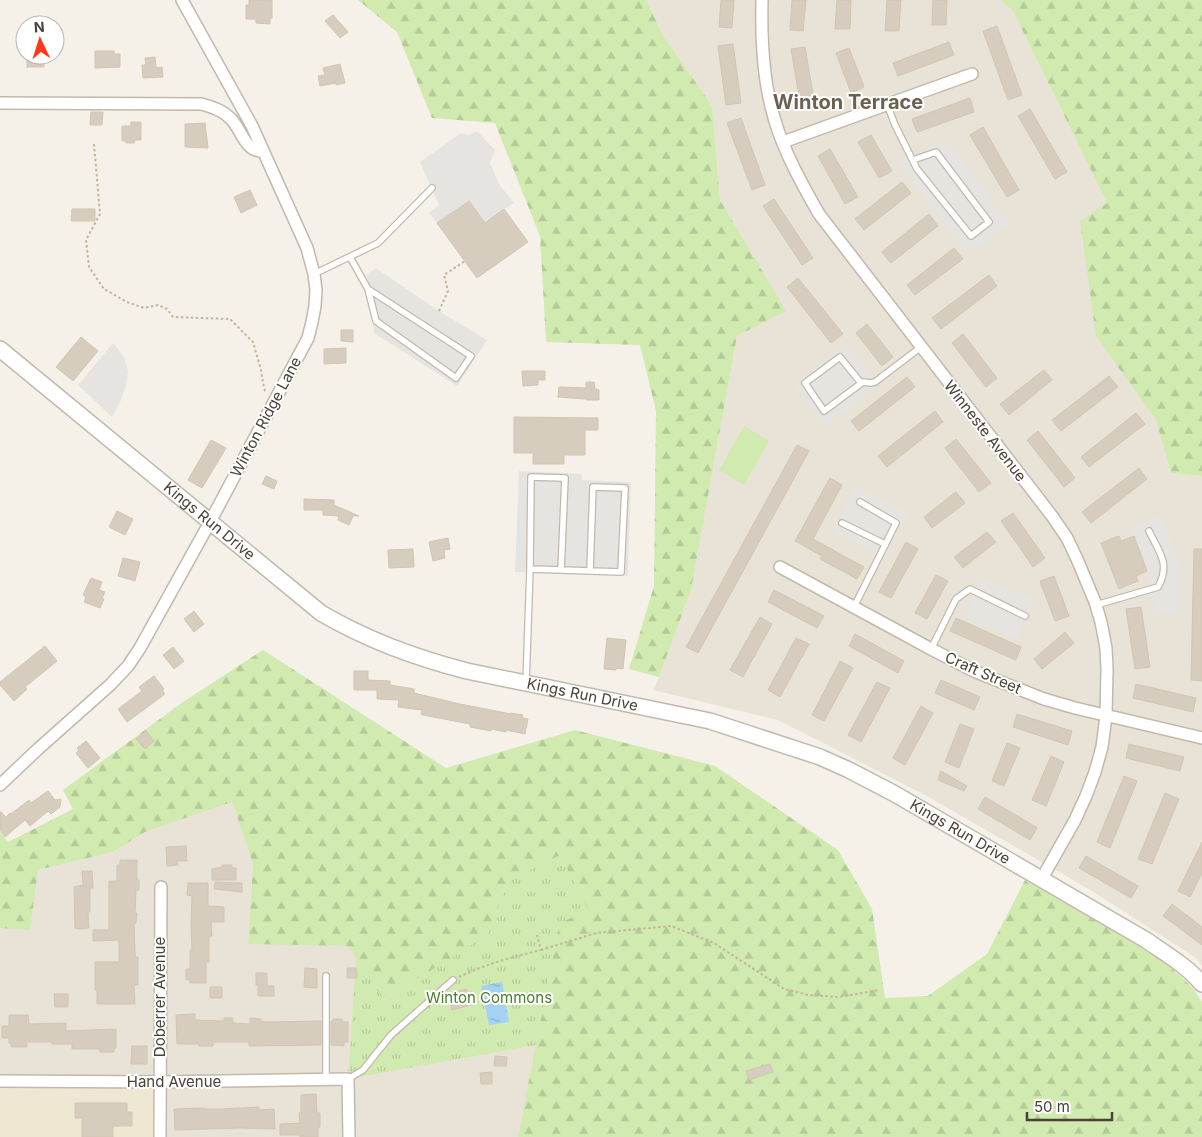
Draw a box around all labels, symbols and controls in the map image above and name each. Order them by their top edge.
north arrow [15,15,65,65]
text: N [33,18,45,35]
district label: Winton Terrace [773,90,923,114]
street label: Winton Ridge Lane [226,353,305,480]
street label: Winneste Avenue [940,376,1031,485]
street label: Kings Run Drive [160,478,259,564]
street label: Craft Street [942,647,1024,698]
street label: Kings Run Drive [525,674,640,715]
street label: Kings Run Drive [907,795,1014,868]
street label: Doberrer Avenue [150,937,169,1057]
park label: Winton Commons [426,988,552,1007]
street label: Hand Avenue [127,1072,221,1091]
scale bar [1027,1090,1112,1122]
text: 50 m [1034,1097,1070,1116]

